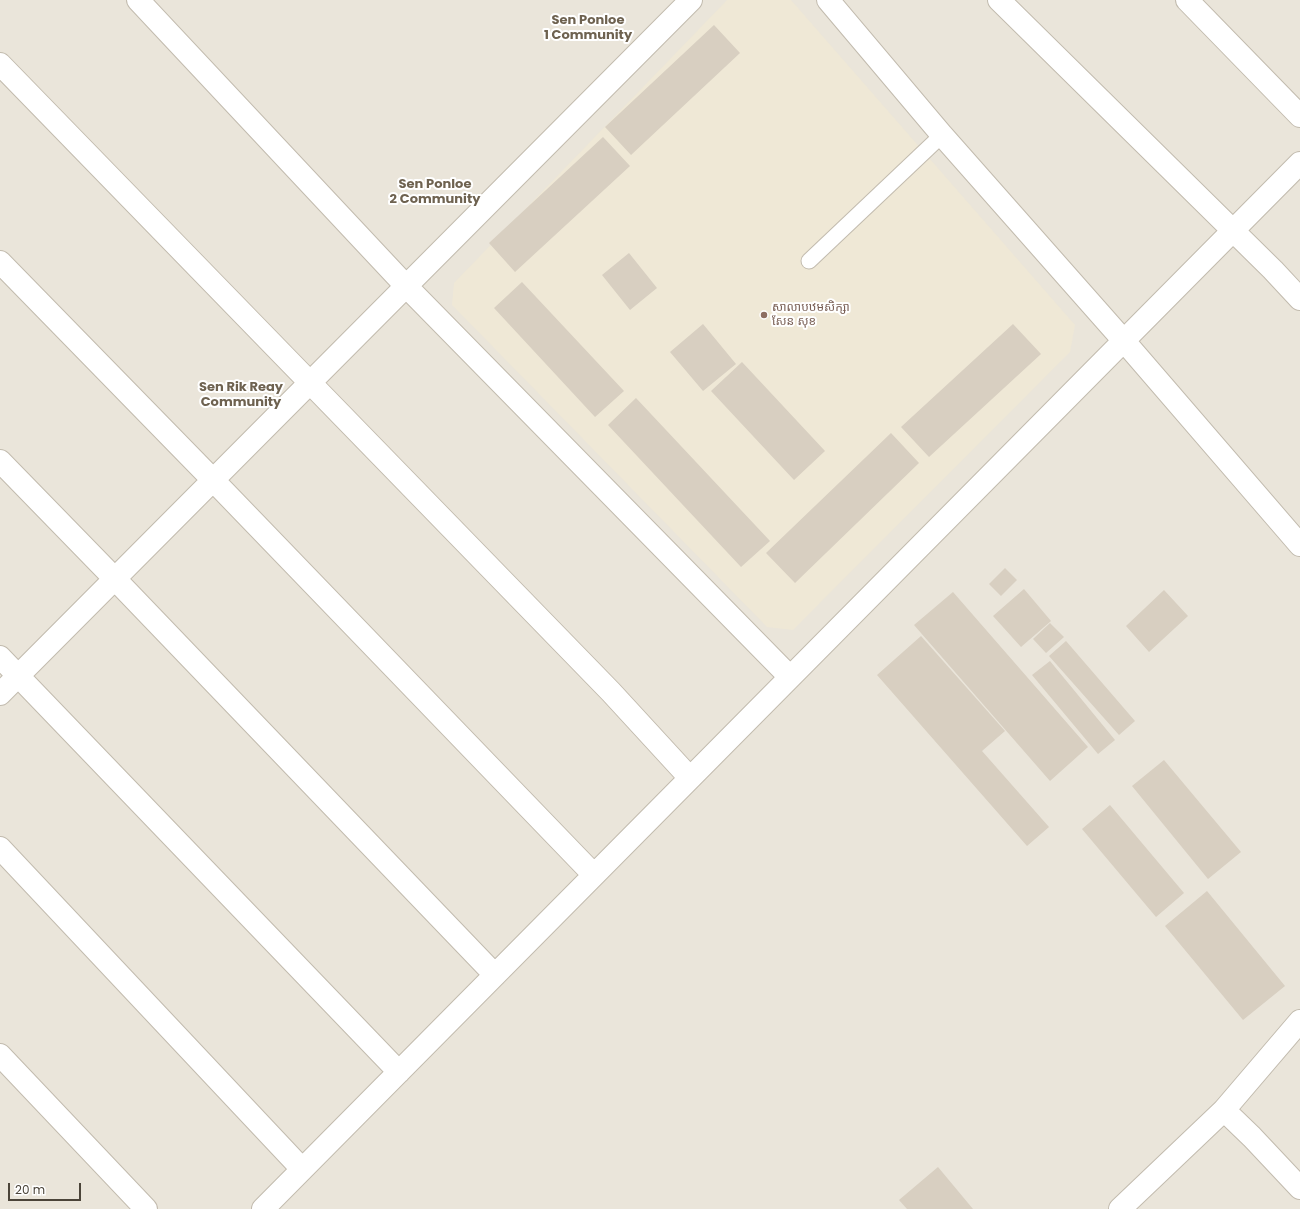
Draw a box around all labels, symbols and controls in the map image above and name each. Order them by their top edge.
district label: Sen Ponloe 1 Community [544,13,632,44]
district label: Sen Ponloe 2 Community [390,177,480,208]
place label: សាលាបឋមសិក្សា សែន សុខ [772,301,850,329]
marker: សាលាបឋមសិក្សា សែន សុខ [759,310,769,320]
district label: Sen Rik Reay Community [199,380,283,411]
scale bar [10,1175,83,1201]
text: 20 m [15,1181,45,1198]

